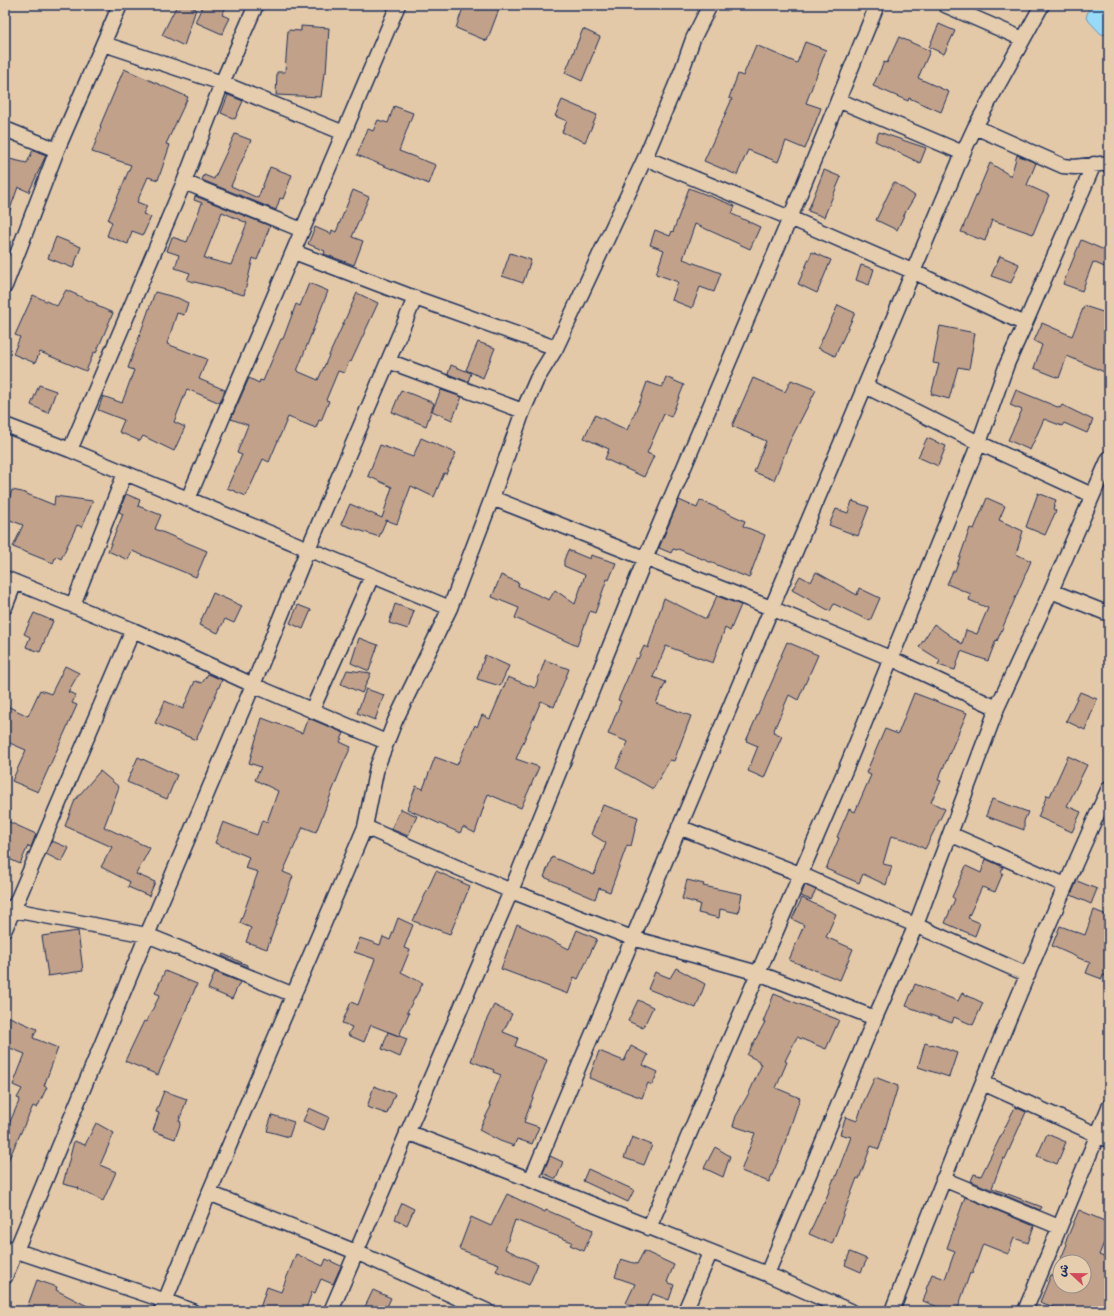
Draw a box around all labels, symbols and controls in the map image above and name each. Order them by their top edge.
north arrow [1052,1254,1092,1294]
text: ش [1055,1262,1071,1278]

